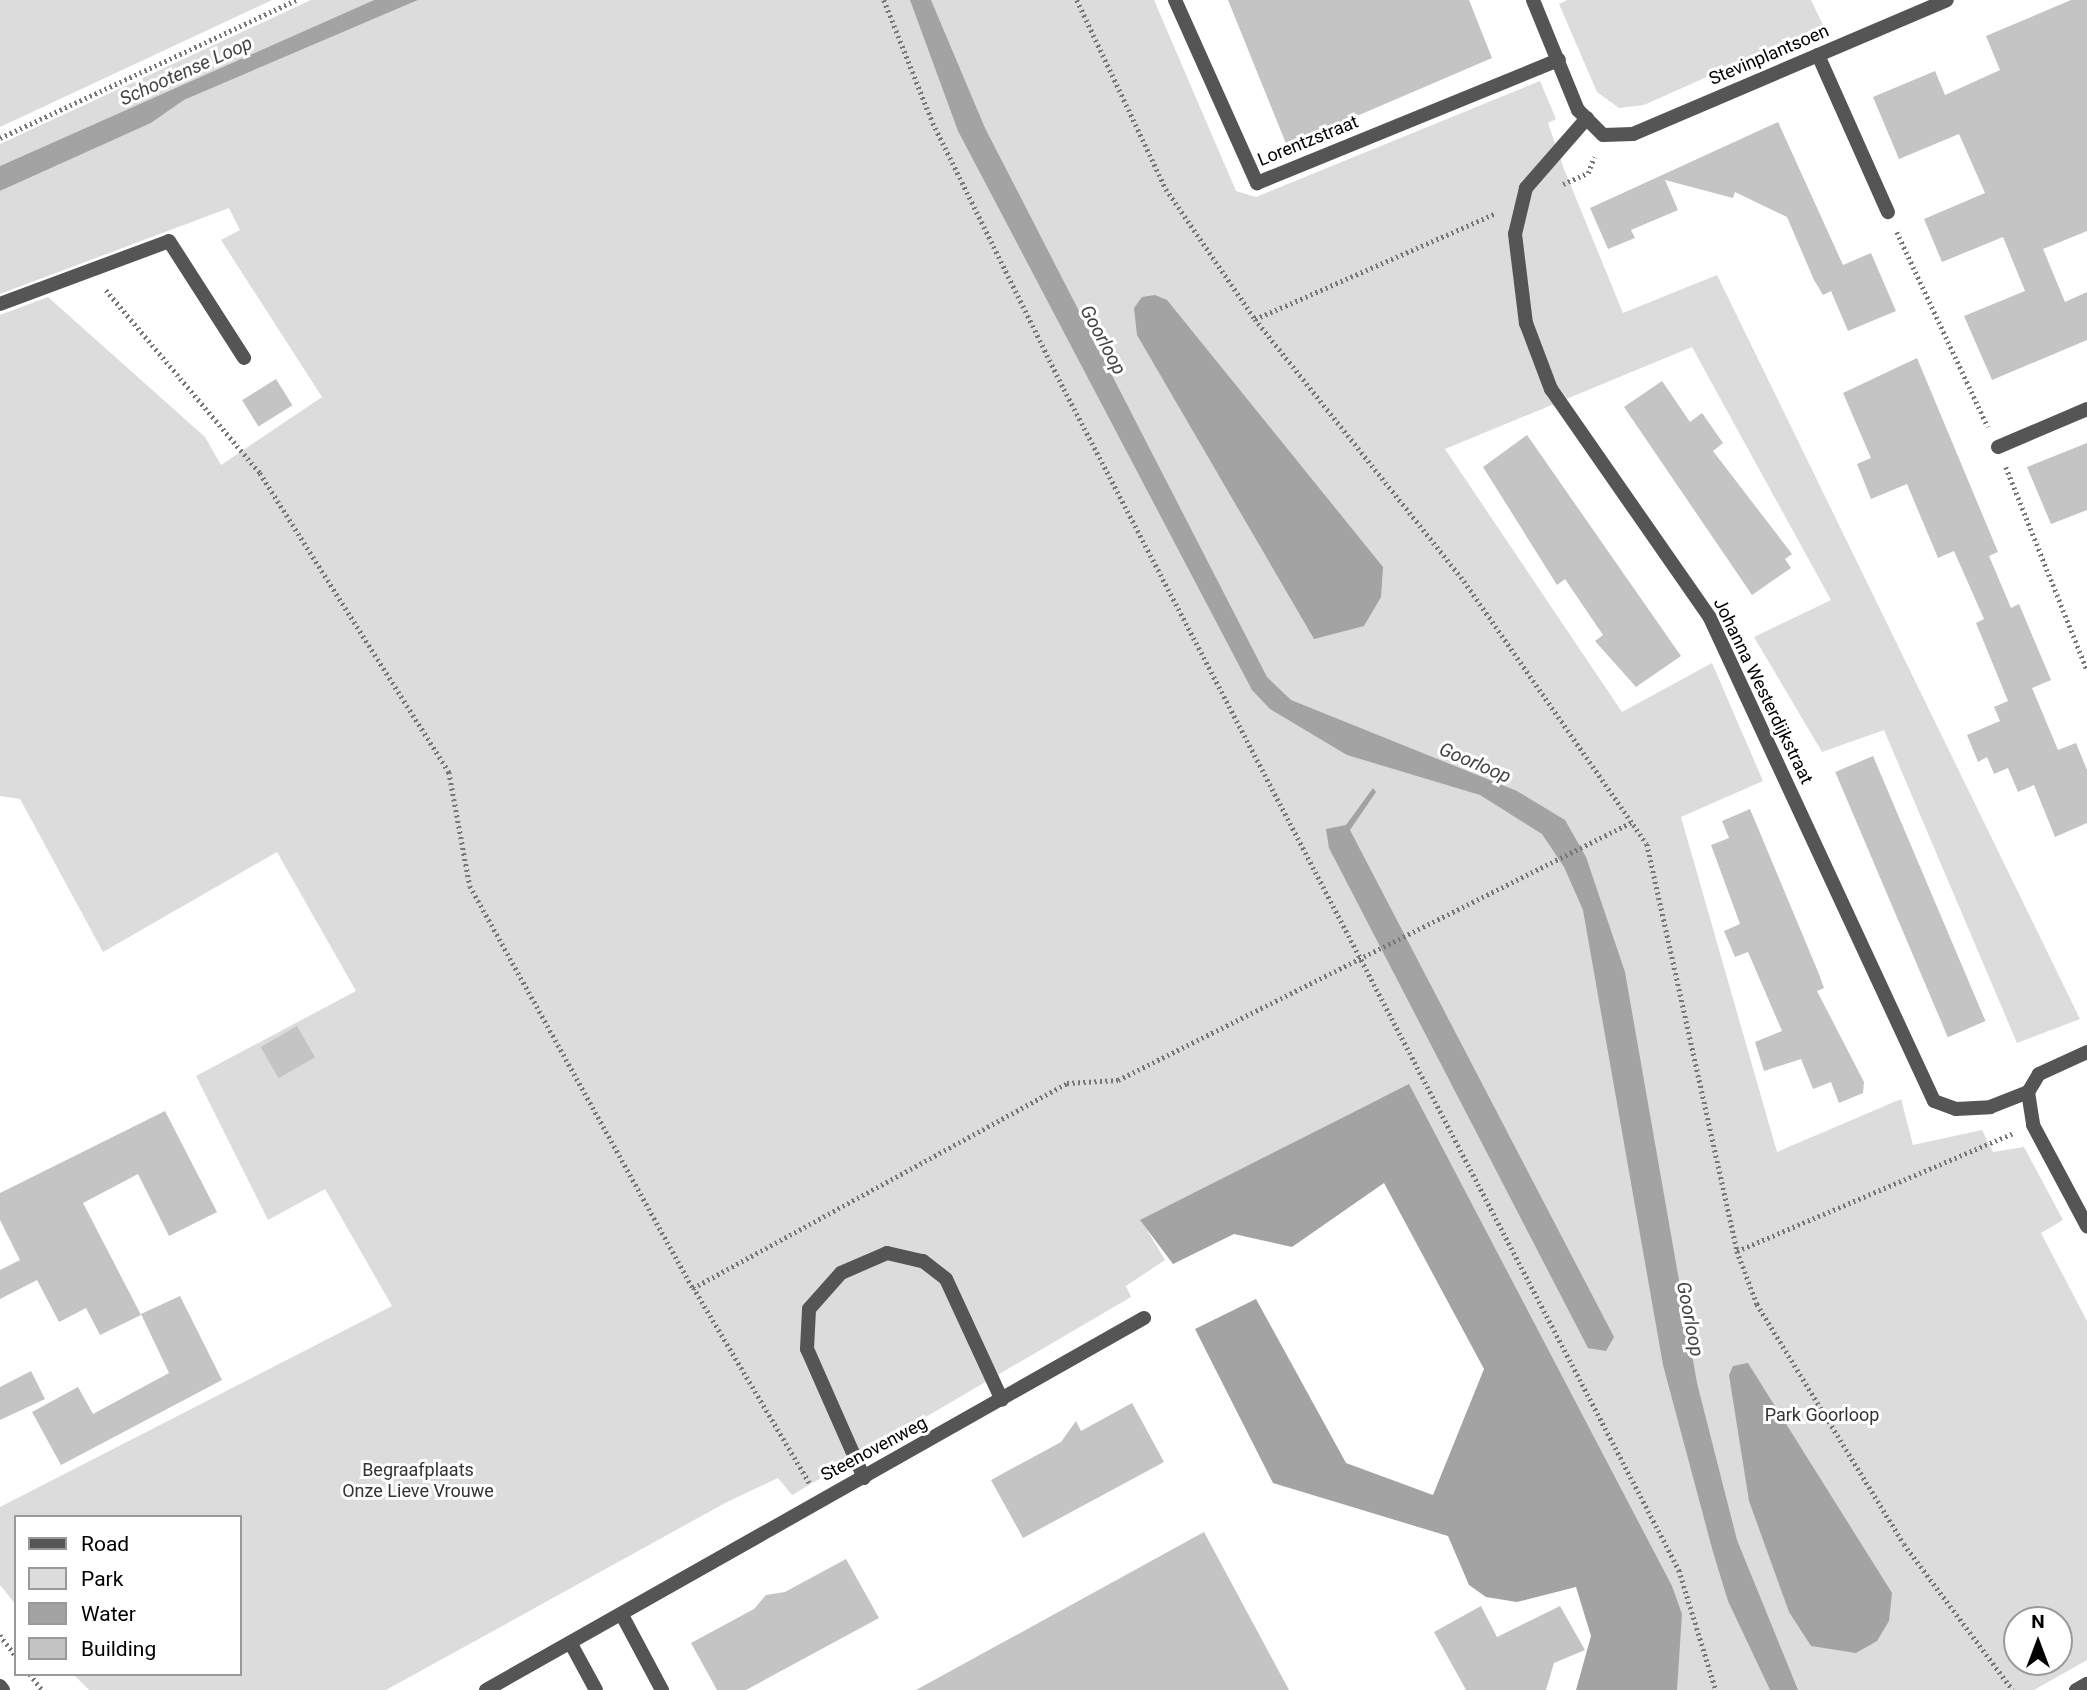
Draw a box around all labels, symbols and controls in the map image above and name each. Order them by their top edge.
street label: Stevinplantsoen [1706,20,1832,90]
water label: Schootense Loop [116,32,256,110]
street label: Lorentzstraat [1255,111,1361,171]
water label: Goorloop [1075,301,1131,379]
street label: Johanna Westerdijkstraat [1709,594,1817,788]
water label: Goorloop [1436,738,1514,788]
water label: Goorloop [1672,1280,1708,1358]
park label: Park Goorloop [1765,1404,1879,1426]
street label: Steenovenweg [817,1412,931,1486]
park label: Begraafplaats Onze Lieve Vrouwe [342,1460,494,1502]
legend [14,1515,242,1676]
text: Road [81,1532,129,1556]
text: Park [81,1567,123,1591]
text: Water [81,1602,136,1626]
north arrow [2003,1606,2073,1676]
text: N [2031,1610,2045,1633]
text: Building [81,1637,156,1661]

